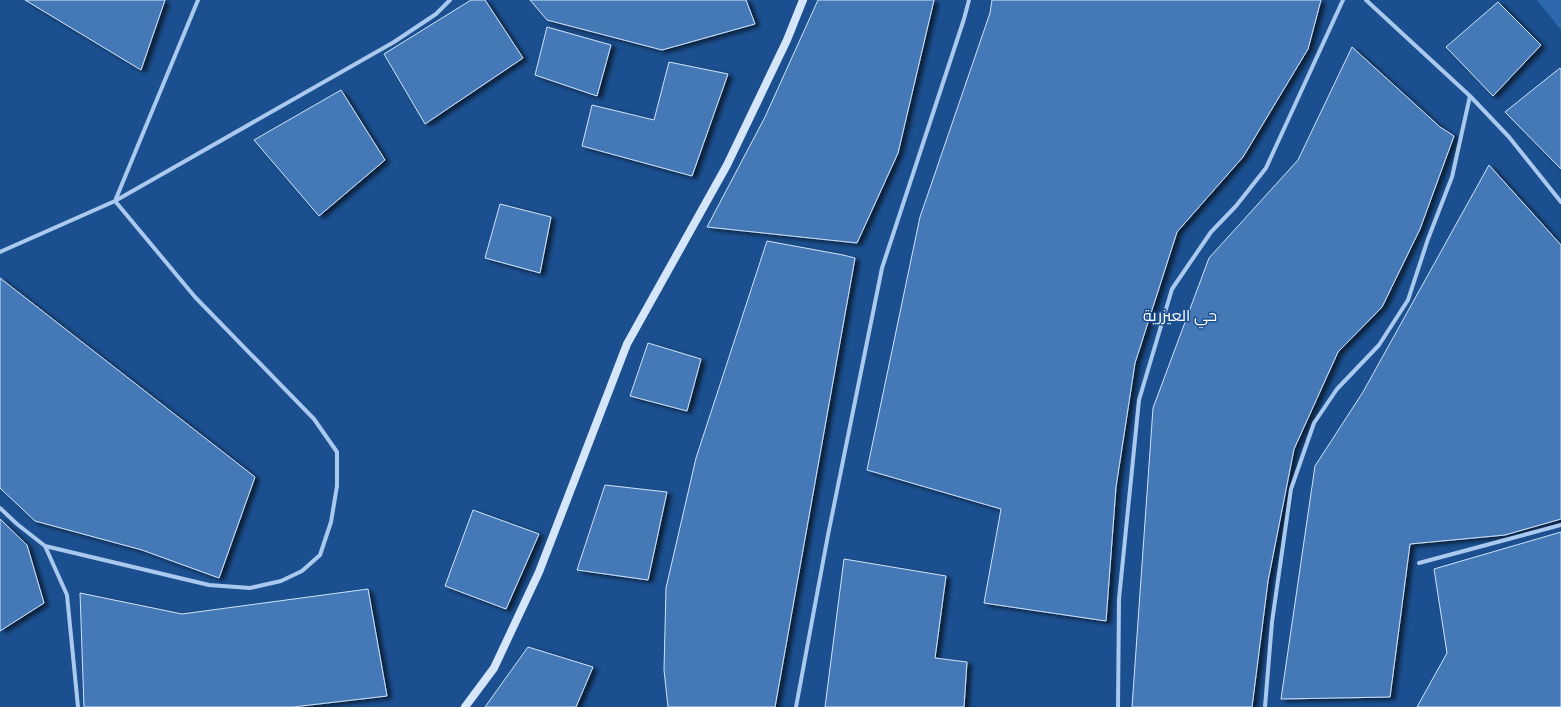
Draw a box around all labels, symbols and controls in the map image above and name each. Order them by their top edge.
district label: حي العيزرية [1143,306,1217,329]

